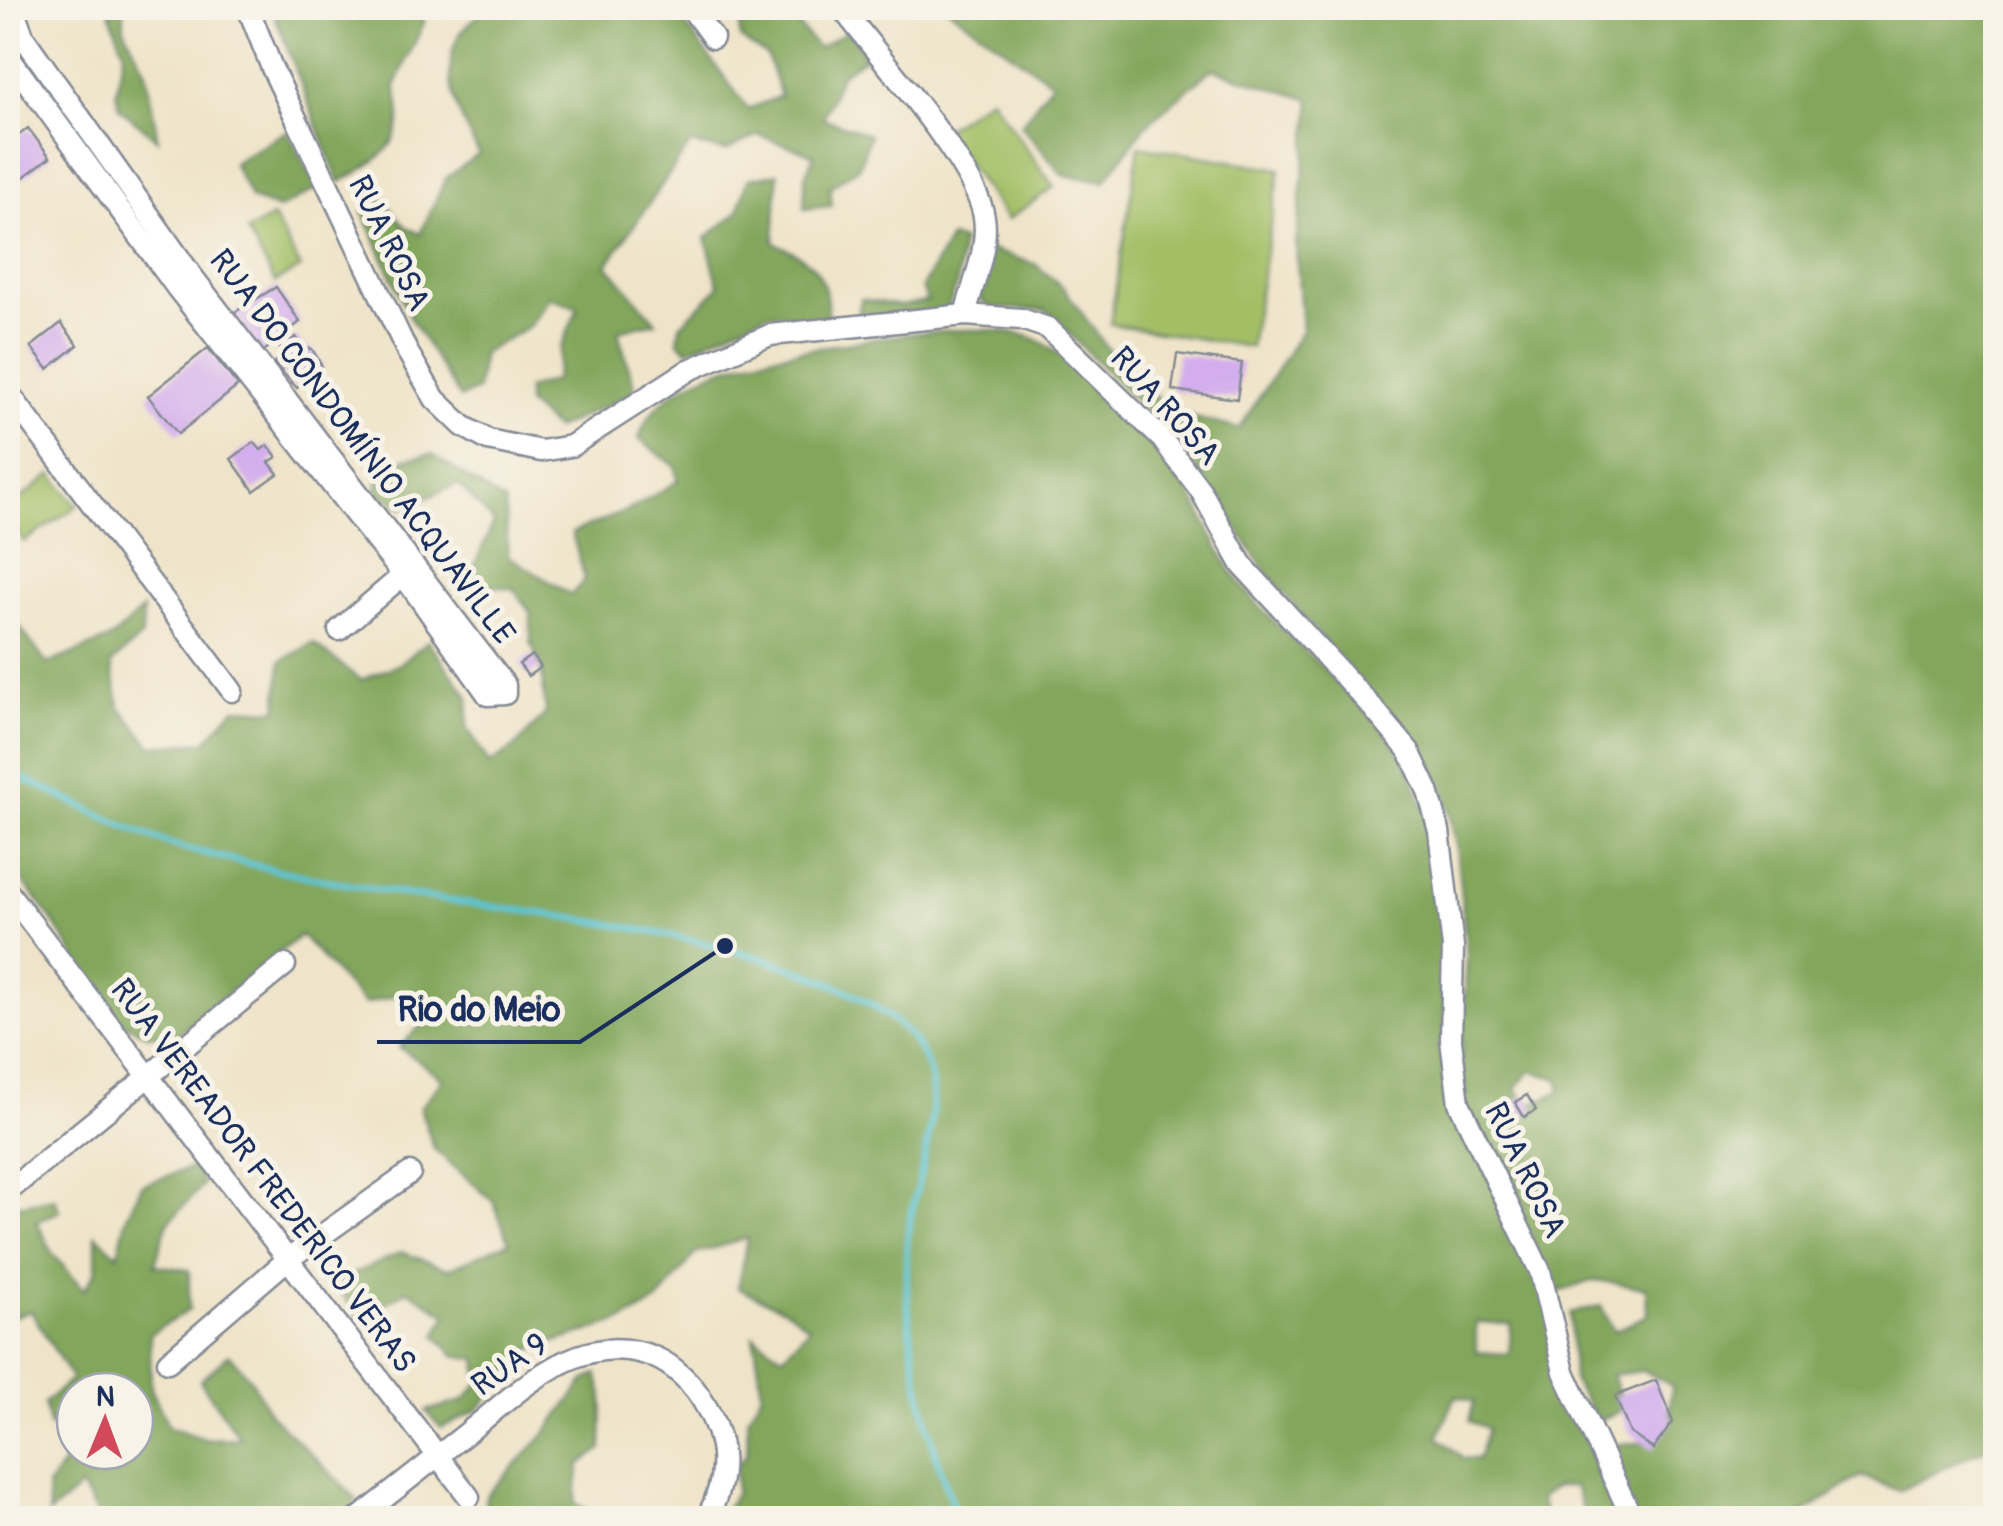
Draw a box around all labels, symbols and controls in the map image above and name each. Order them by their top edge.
street label: RUA ROSA [339,169,439,317]
street label: RUA DO CONDOMÍNIO ACQUAVILLE [200,241,525,652]
street label: RUA ROSA [1101,338,1229,474]
street label: RUA VEREADOR FREDERICO VERAS [102,971,424,1381]
callout: Rio do Meio [377,977,580,1042]
text: Rio do Meio [397,988,561,1032]
street label: RUA ROSA [1475,1096,1575,1244]
street label: RUA 9 [464,1325,556,1405]
north arrow [55,1371,155,1471]
text: N [96,1380,115,1415]

